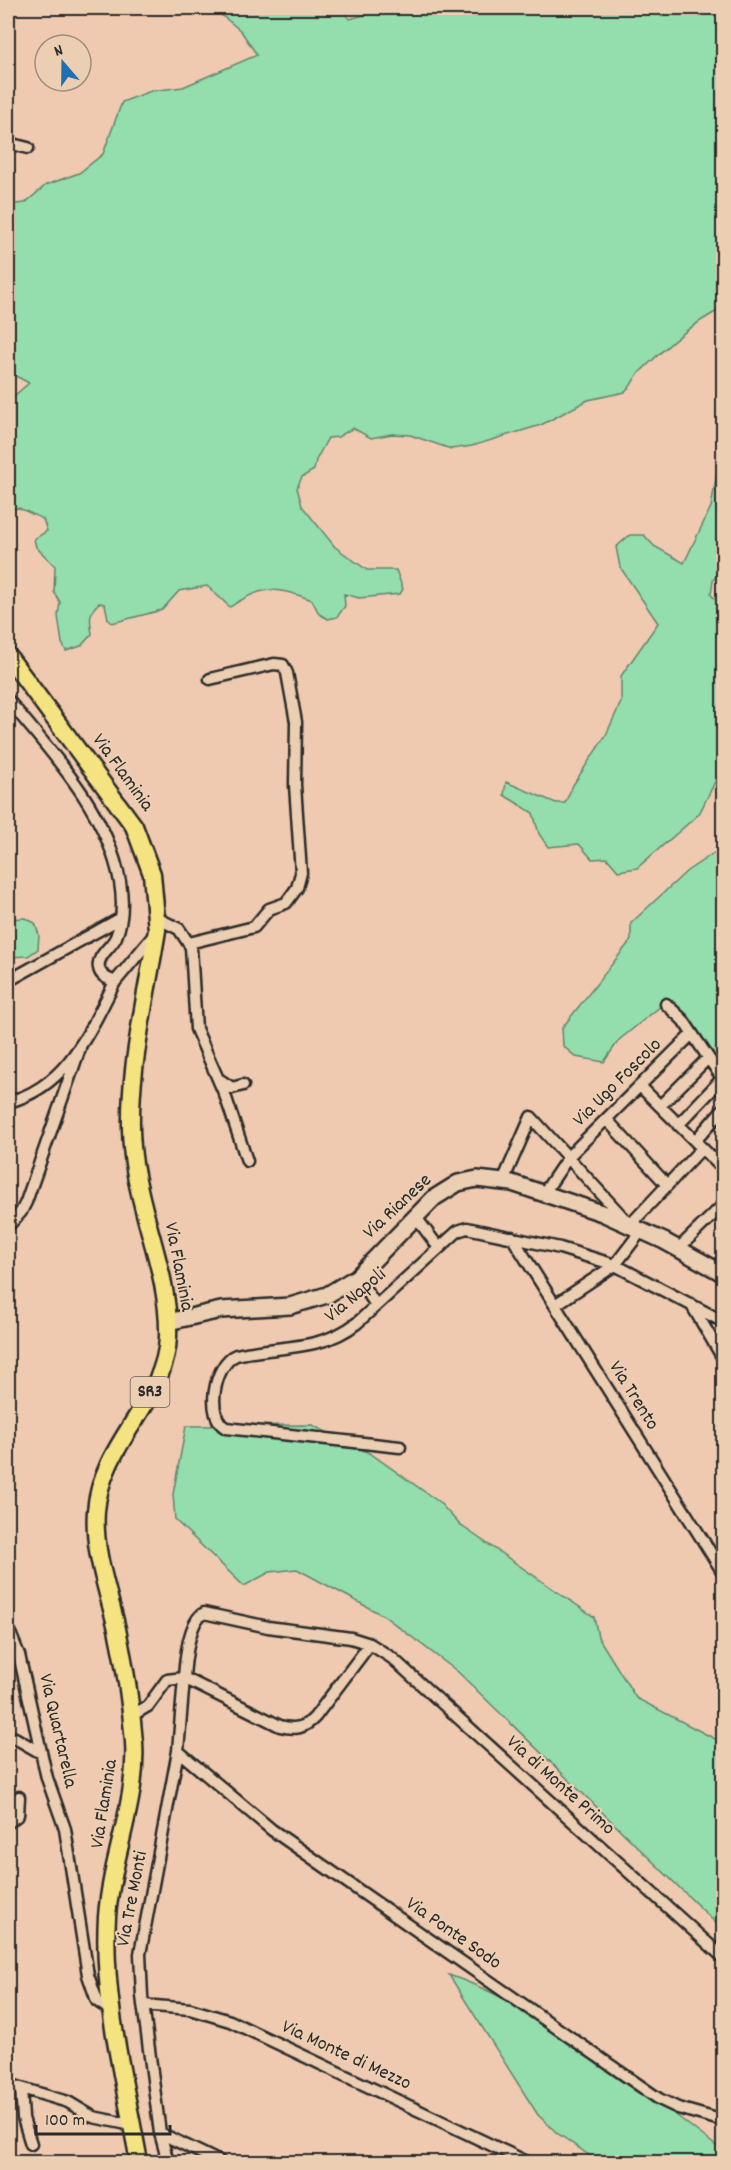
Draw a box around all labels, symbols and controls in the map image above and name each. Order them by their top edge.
north arrow [33,33,93,93]
text: N [51,39,66,63]
street label: Via Flaminia [84,728,160,818]
street label: Via Ugo Foscolo [567,1032,669,1134]
street label: Via Rianese [357,1168,439,1246]
street label: Via Flaminia [156,1220,200,1314]
street label: Via Napoli [319,1262,393,1330]
street label: Via Trento [601,1356,665,1436]
road number: SR3 [130,1377,170,1407]
street label: Via Quartarella [30,1671,84,1791]
street label: Via di Monte Primo [499,1729,621,1843]
street label: Via Flaminia [84,1757,126,1851]
street label: Via Tre Monti [110,1848,156,1949]
street label: Via Ponte Sodo [399,1891,507,1977]
street label: Via Monte di Mezzo [277,2014,415,2098]
scale bar [36,2098,170,2136]
text: 100 m [45,2109,85,2134]

